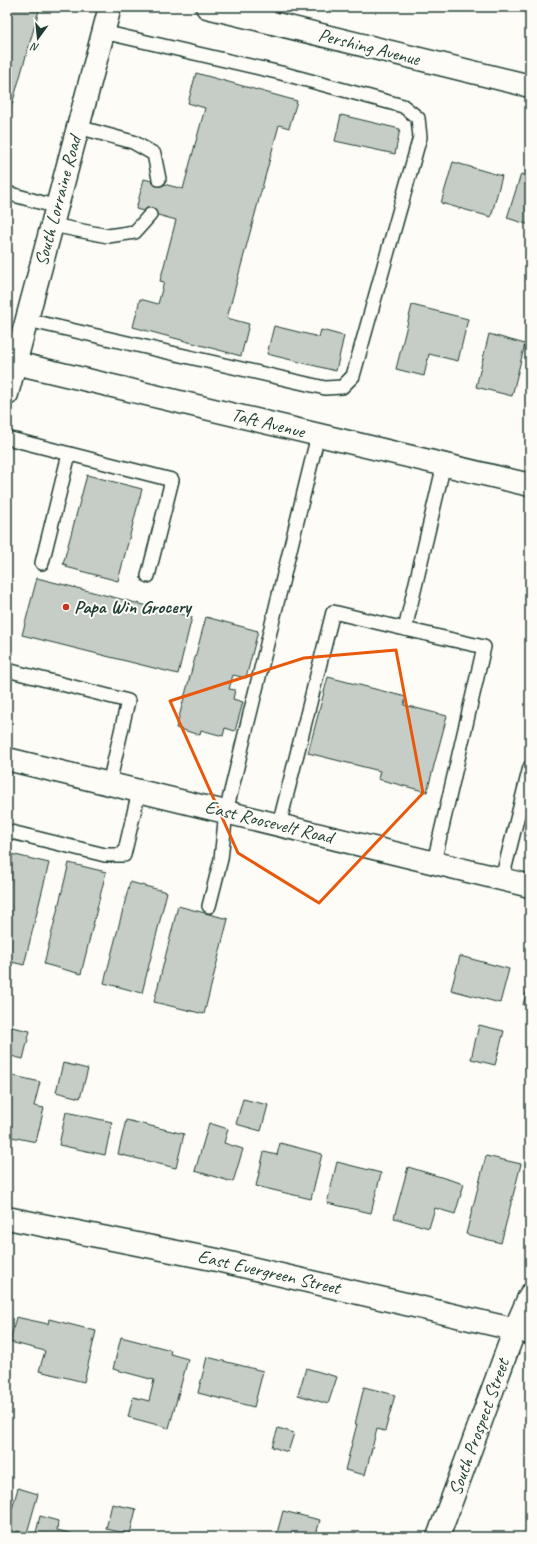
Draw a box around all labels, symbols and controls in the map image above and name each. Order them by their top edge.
north arrow [18,18,58,58]
street label: Pershing Avenue [316,23,424,72]
text: N [28,39,41,55]
street label: South Lorraine Road [29,131,88,269]
street label: Taft Avenue [229,402,309,444]
place label: Papa Win Grocery [74,595,193,619]
marker: Papa Win Grocery [61,602,71,612]
street label: East Roosevelt Road [203,795,339,850]
street label: East Evergreen Street [195,1244,344,1300]
street label: South Prospect Street [443,1354,515,1498]

